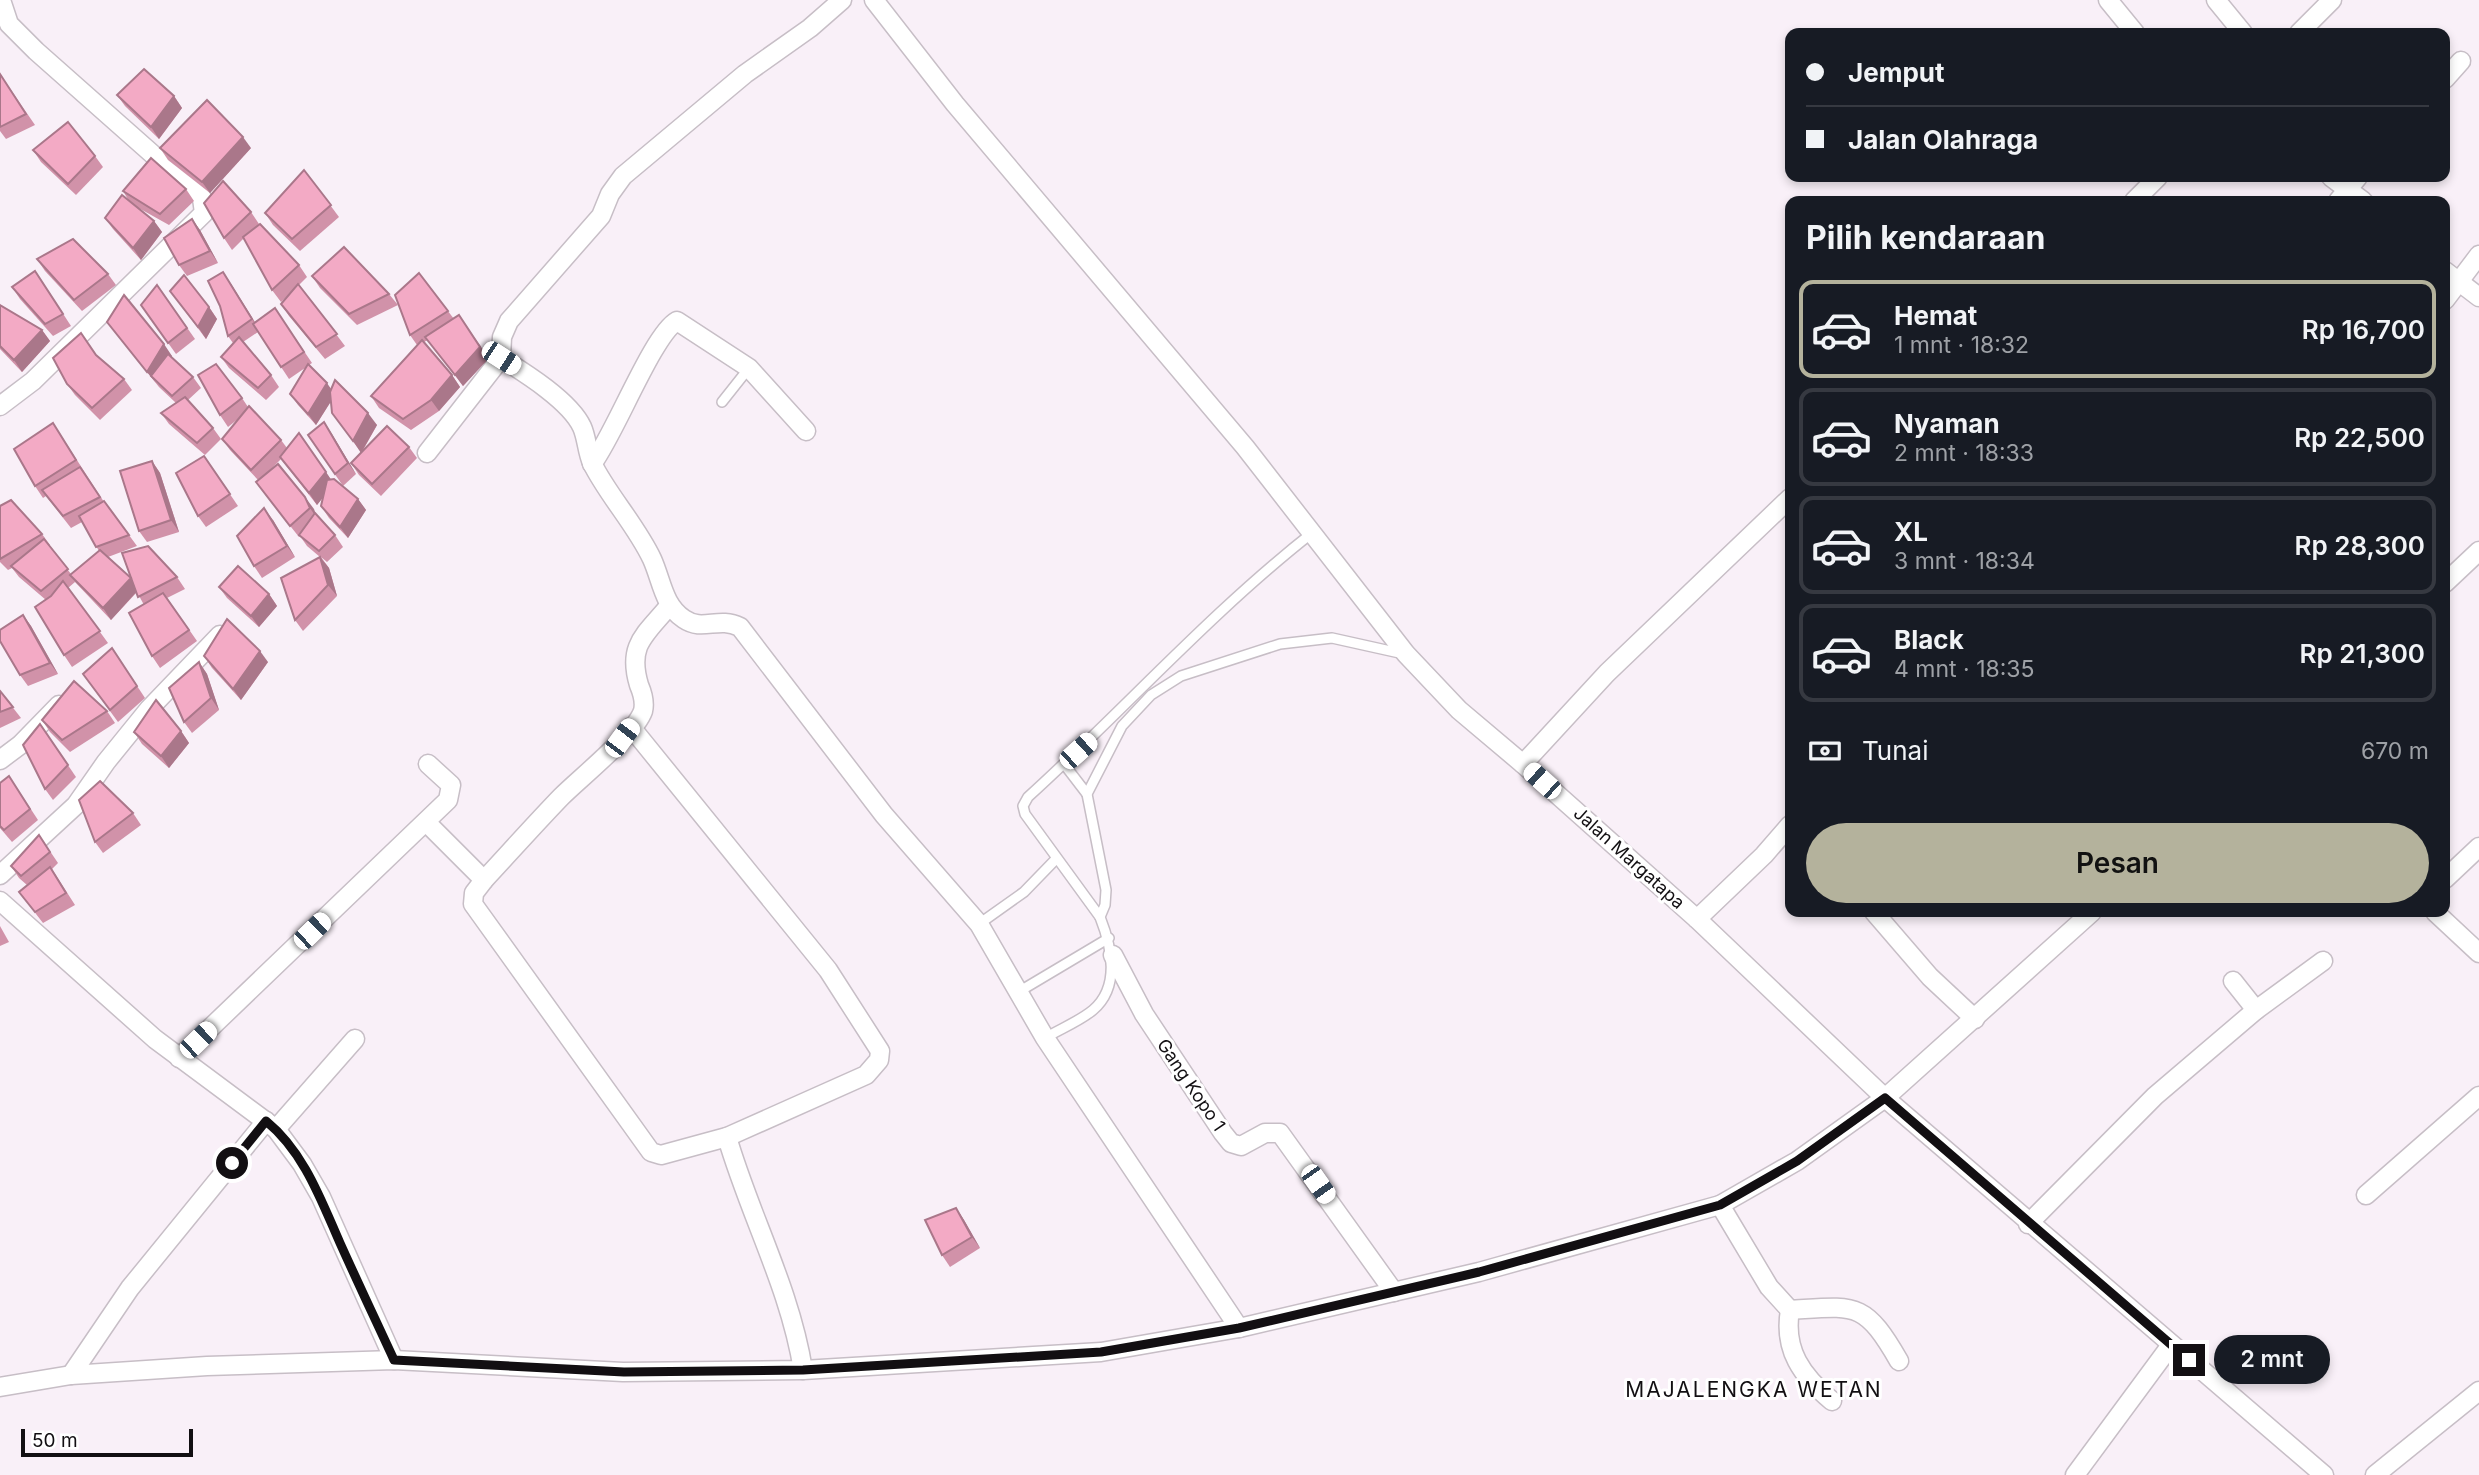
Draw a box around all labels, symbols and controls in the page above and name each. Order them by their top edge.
text: Jemput [1848,57,1945,88]
text: Jalan Olahraga [1848,124,2038,155]
text: Pilih kendaraan [1806,218,2046,257]
icon: car [1810,298,1873,361]
text: Hemat [1894,300,1977,331]
text: Rp 16,700 [2302,314,2425,345]
text: 1 mnt · 18:32 [1894,331,2029,359]
car [478,338,525,378]
icon: car [1810,406,1873,469]
text: Nyaman [1894,408,2000,439]
text: Rp 22,500 [2294,422,2425,453]
text: 2 mnt · 18:33 [1894,439,2034,467]
icon: car [1810,514,1873,577]
text: XL [1894,516,1928,547]
text: Rp 28,300 [2294,530,2425,561]
text: 3 mnt · 18:34 [1894,547,2035,575]
icon: car [1810,622,1873,685]
text: Black [1894,624,1964,655]
text: Rp 21,300 [2300,638,2425,669]
text: 4 mnt · 18:35 [1894,655,2035,683]
car [601,715,644,761]
car [1056,729,1101,773]
icon: cash [1806,732,1844,770]
text: Tunai [1862,735,1929,766]
text: 670 m [2361,737,2429,765]
car [1520,759,1565,803]
street label: Jalan Margatapa [1570,802,1689,913]
button: Pesan [1806,823,2429,903]
car [290,909,335,953]
car [176,1018,221,1062]
street label: Gang Kopo 1 [1153,1035,1230,1135]
route start [216,1147,248,1179]
car [1298,1161,1339,1207]
callout: 2 mnt [2214,1336,2329,1384]
route end [2173,1344,2205,1376]
text: 2 mnt [2240,1345,2304,1373]
district label: MAJALENGKA WETAN [1625,1377,1883,1402]
scale bar [21,1426,192,1458]
text: 50 m [32,1429,78,1452]

